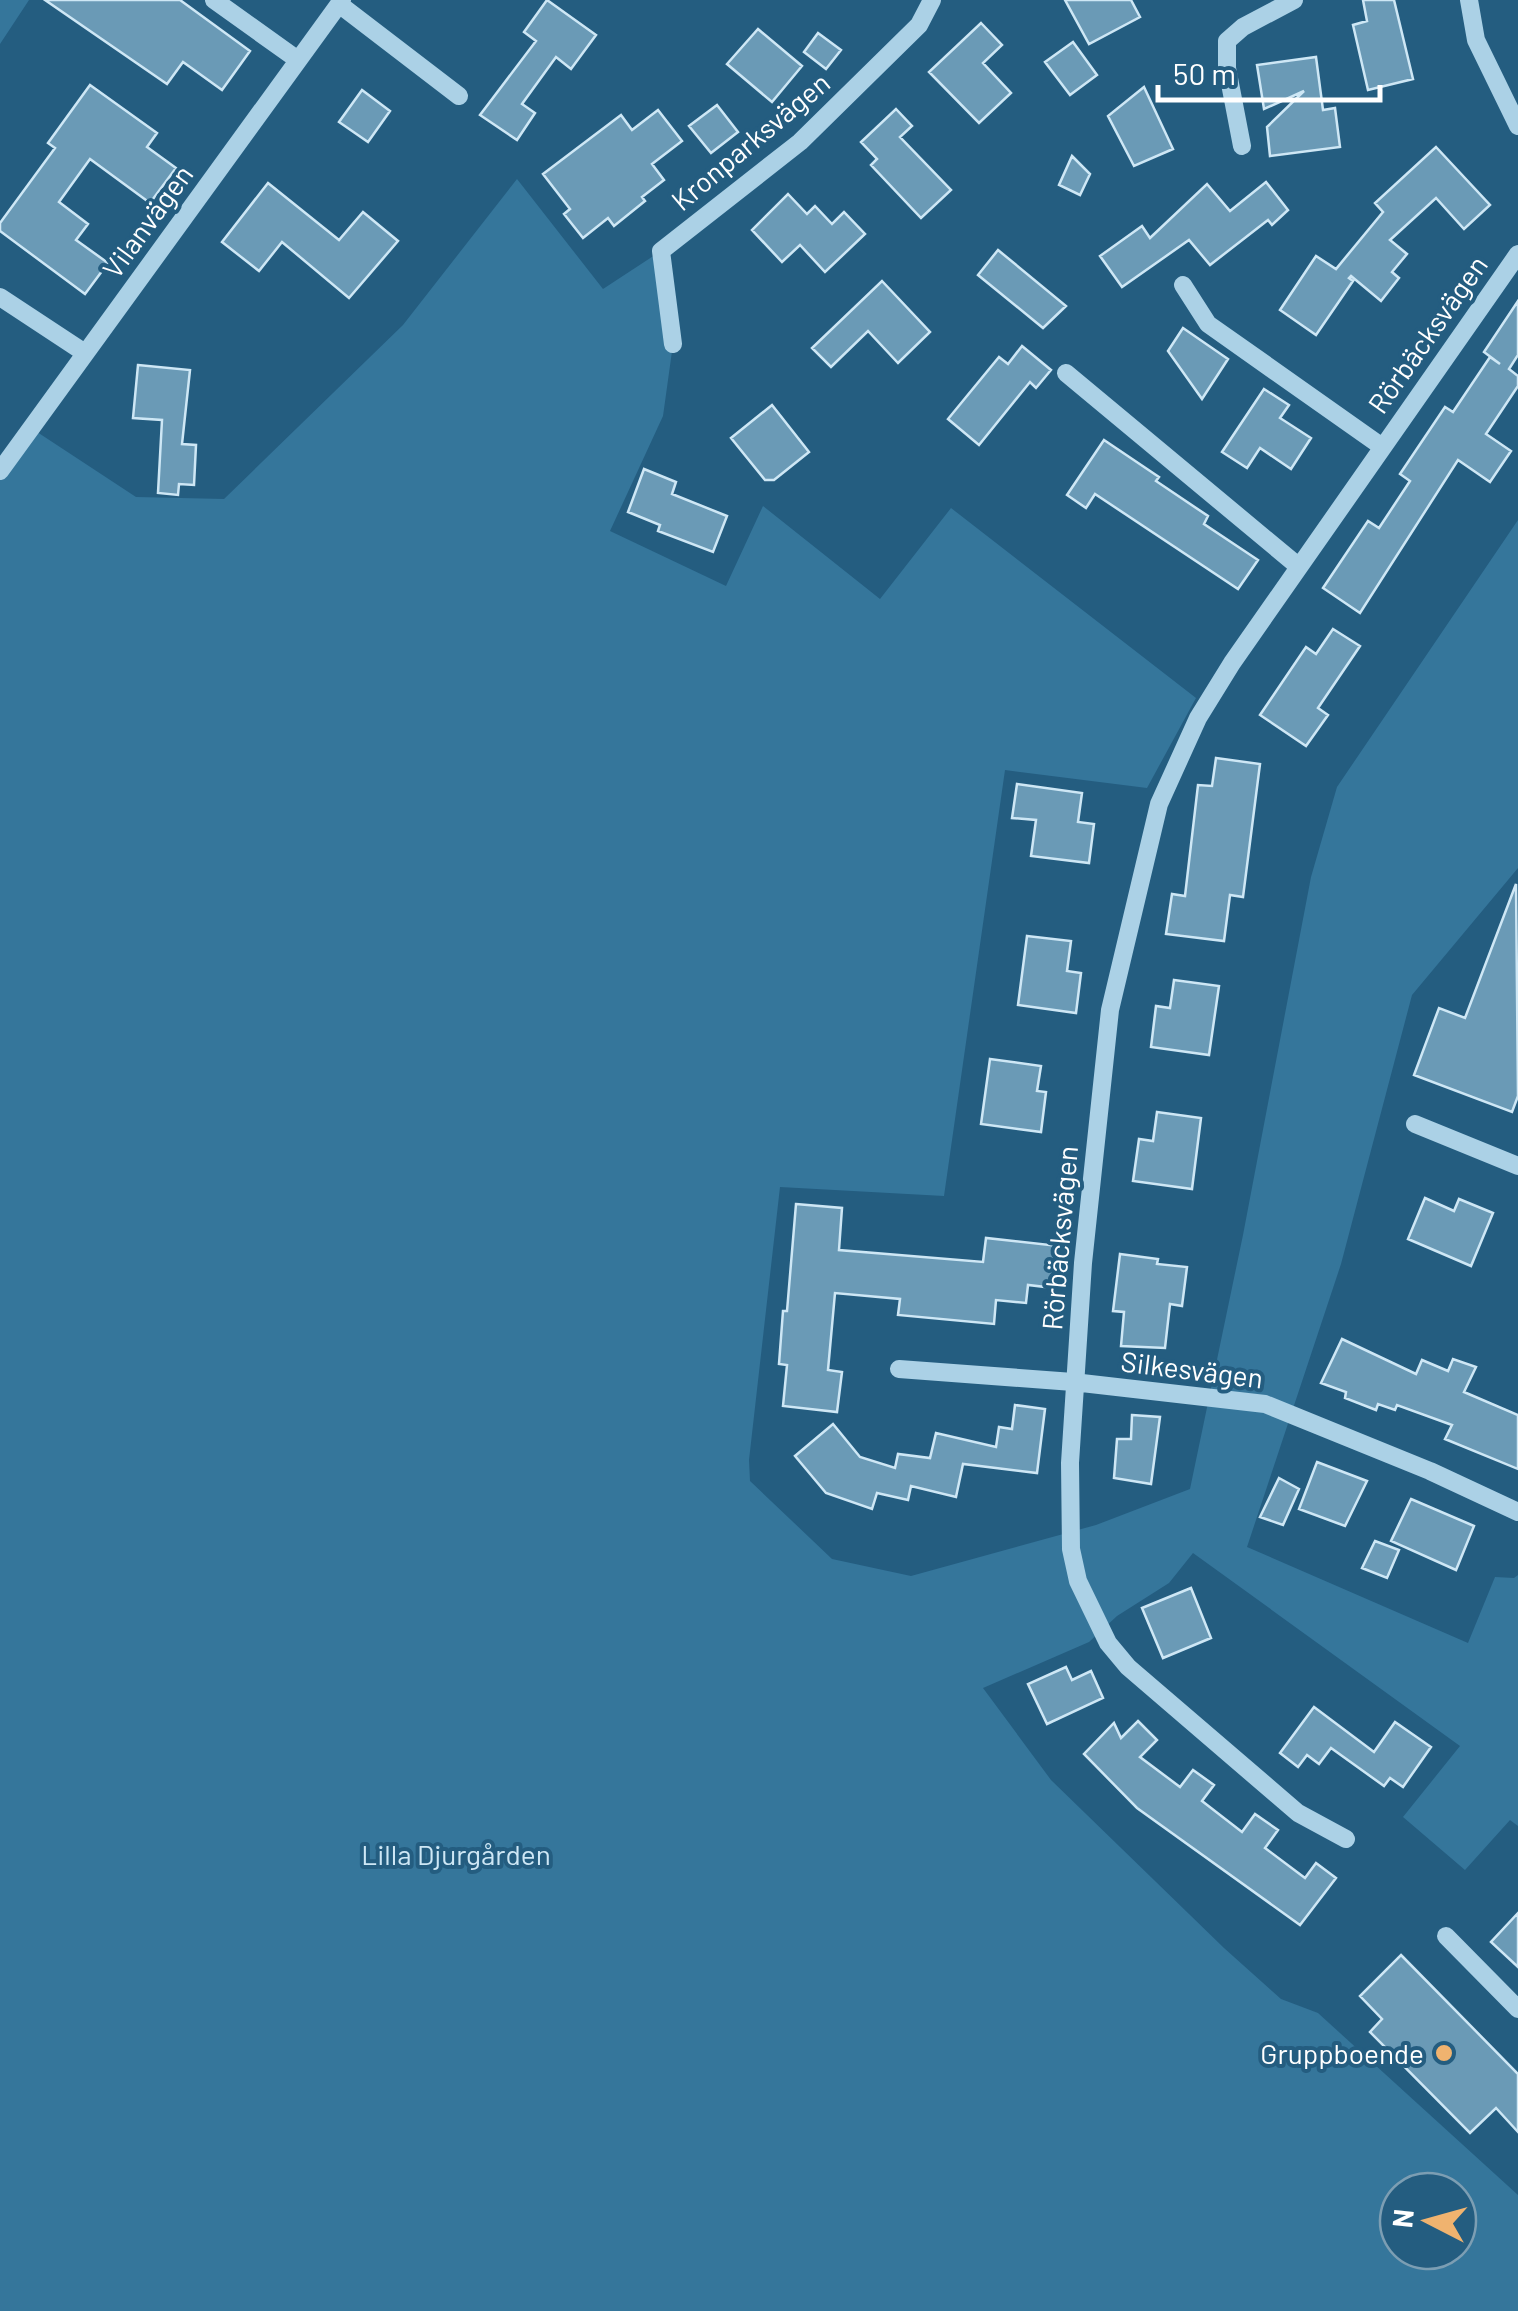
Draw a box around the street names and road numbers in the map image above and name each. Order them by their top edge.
street label: Kronparksvägen [664,65,836,217]
street label: Vilanvägen [95,158,199,284]
street label: Rörbäcksvägen [1360,248,1494,420]
street label: Rörbäcksvägen [1034,1144,1084,1332]
street label: Silkesvägen [1119,1343,1265,1395]

